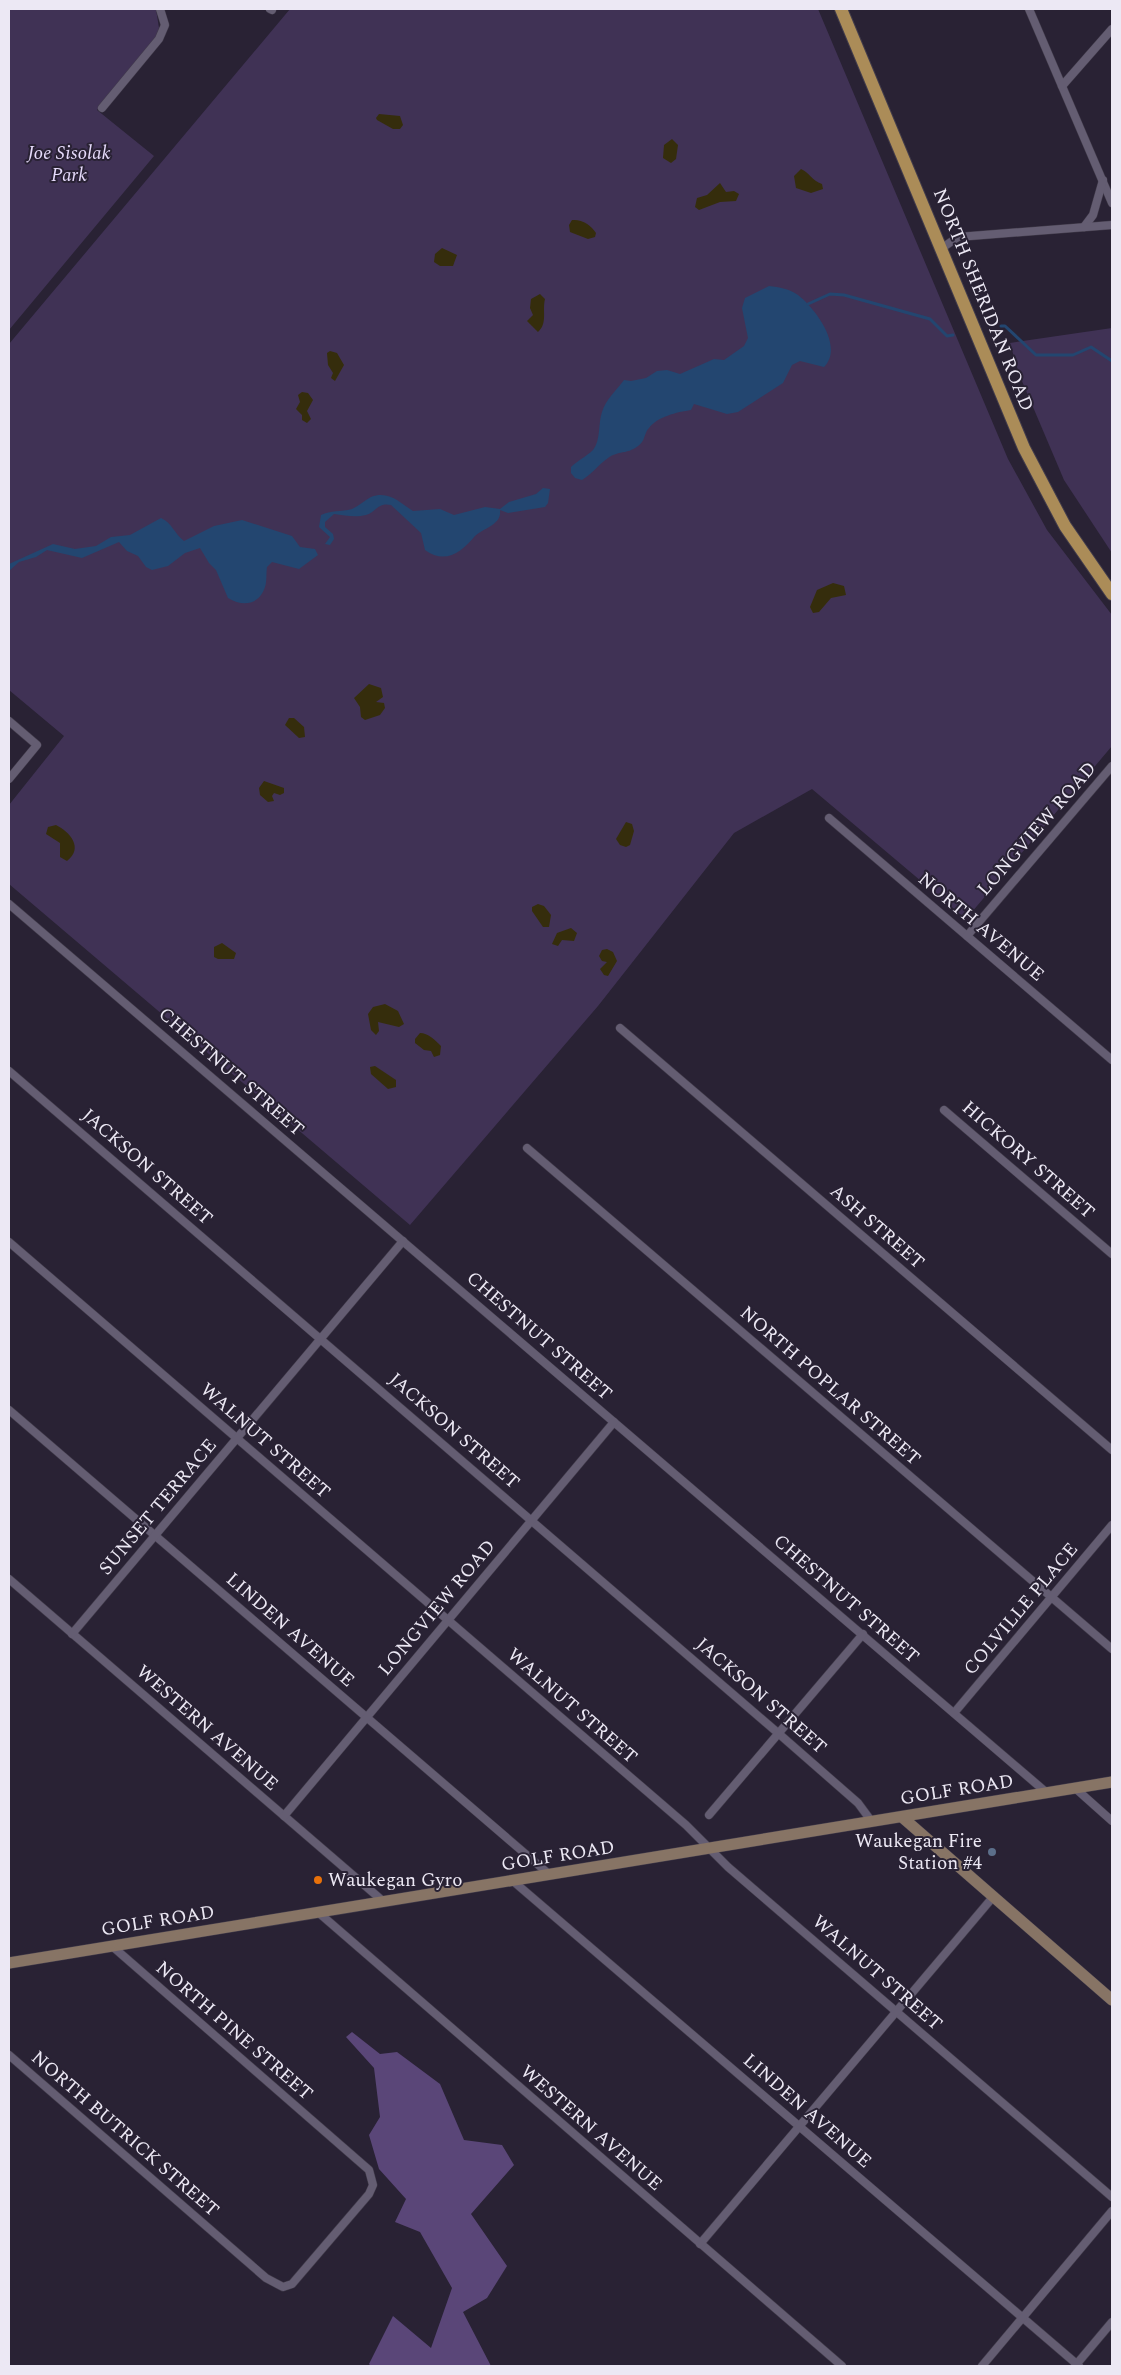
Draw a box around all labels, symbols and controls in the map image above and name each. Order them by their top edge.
park label: Joe Sisolak Park [25,139,111,190]
street label: NORTH SHERIDAN ROAD [925,184,1041,416]
street label: LONGVIEW ROAD [970,755,1104,903]
street label: NORTH AVENUE [911,865,1051,989]
street label: CHESTNUT STREET [152,1000,310,1144]
street label: HICKORY STREET [955,1094,1101,1226]
street label: JACKSON STREET [75,1102,219,1232]
street label: ASH STREET [823,1178,931,1276]
street label: CHESTNUT STREET [460,1264,618,1408]
street label: NORTH POPLAR STREET [733,1299,927,1473]
street label: JACKSON STREET [382,1366,526,1496]
street label: WALNUT STREET [193,1376,337,1506]
street label: SUNSET TERRACE [92,1432,224,1582]
street label: CHESTNUT STREET [767,1527,925,1671]
street label: LONGVIEW ROAD [371,1533,503,1683]
street label: COLVILLE PLACE [957,1536,1085,1682]
street label: LINDEN AVENUE [219,1566,361,1694]
street label: JACKSON STREET [689,1631,833,1761]
street label: WALNUT STREET [500,1641,644,1771]
street label: WESTERN AVENUE [129,1658,285,1798]
street label: GOLF ROAD [898,1767,1016,1813]
place label: Waukegan Fire Station #4 [855,1827,982,1878]
street label: GOLF ROAD [499,1833,617,1879]
marker: Waukegan Fire Station #4 [986,1846,998,1858]
place label: Waukegan Gyro [328,1866,462,1895]
marker: Waukegan Gyro [312,1874,324,1886]
street label: GOLF ROAD [99,1898,217,1944]
street label: WALNUT STREET [805,1908,949,2038]
street label: NORTH PINE STREET [149,1954,319,2108]
street label: NORTH BUTRICK STREET [24,2044,226,2224]
street label: LINDEN AVENUE [736,2047,878,2175]
street label: WESTERN AVENUE [513,2058,669,2198]

